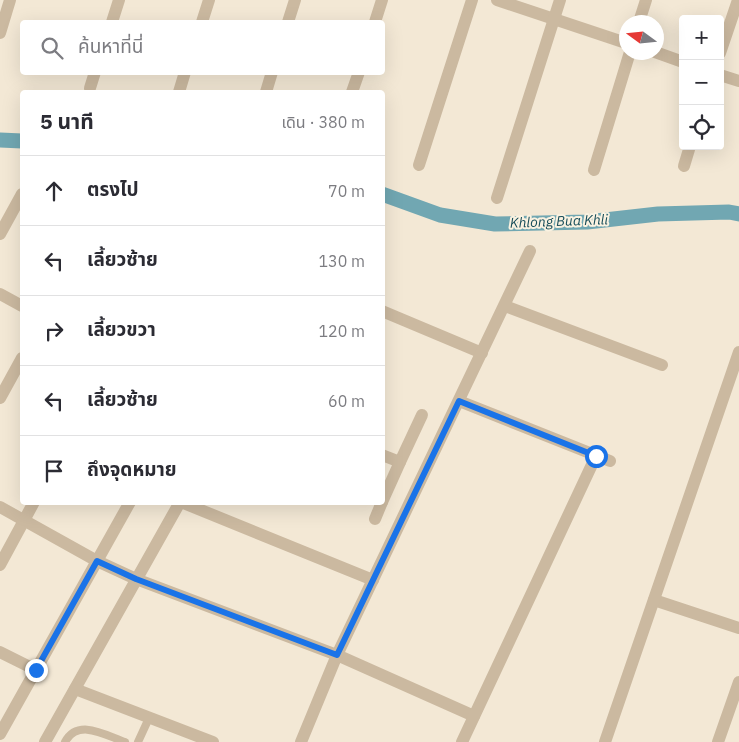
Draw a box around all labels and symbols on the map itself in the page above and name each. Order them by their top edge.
north arrow [619,15,664,60]
water label: Khlong Bua Khli [510,210,609,232]
route start [585,445,608,468]
route end [25,659,48,682]

